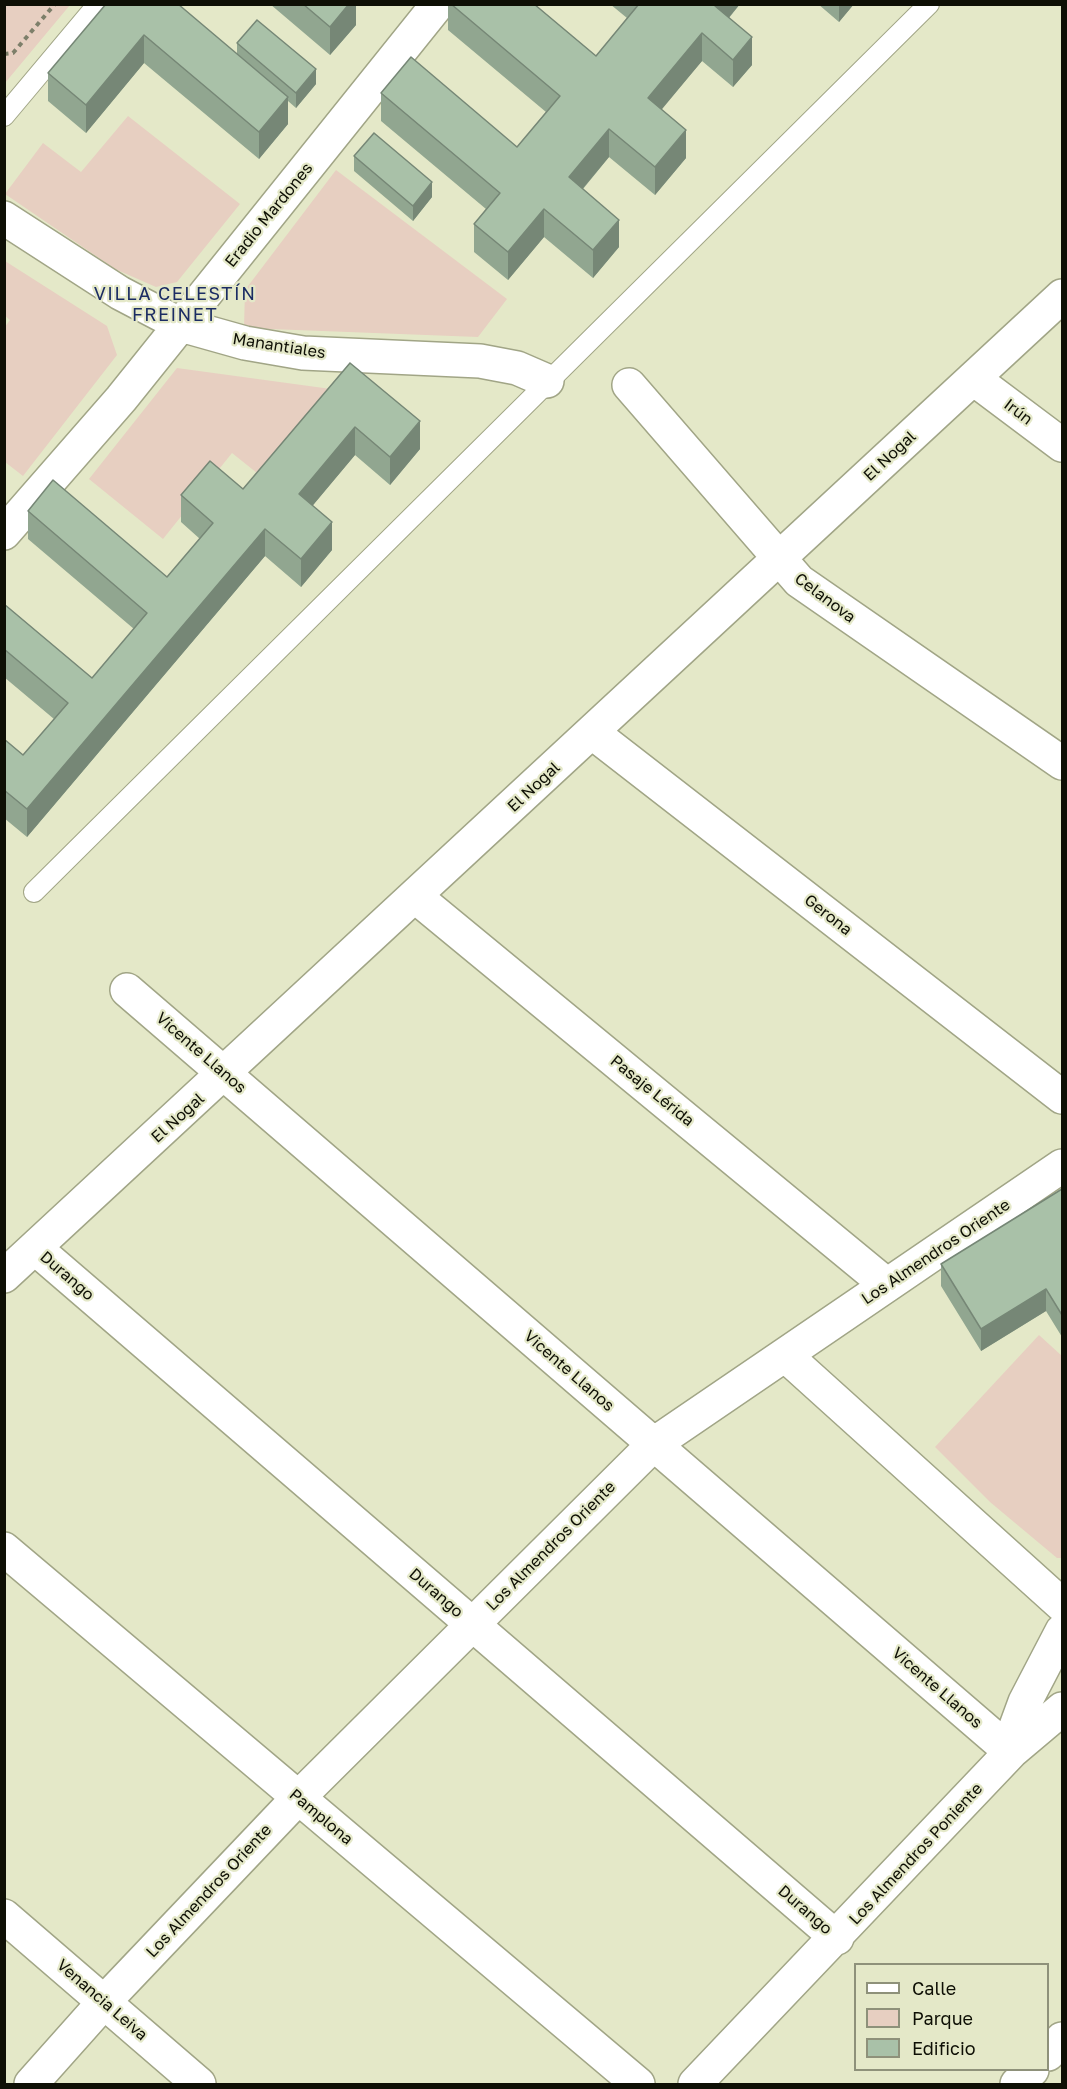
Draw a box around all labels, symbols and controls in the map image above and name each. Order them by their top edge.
street label: Eradio Mardones [221,159,317,271]
district label: VILLA CELESTÍN FREINET [94,283,256,326]
street label: Manantiales [231,329,327,363]
street label: Irún [1000,395,1036,429]
street label: El Nogal [860,427,920,485]
street label: Celanova [791,569,859,627]
street label: El Nogal [504,758,564,816]
street label: Gerona [800,890,856,940]
street label: Vicente Llanos [152,1009,250,1097]
street label: Pasaje Lérida [606,1051,698,1131]
street label: El Nogal [148,1089,208,1147]
street label: Los Almendros Oriente [858,1195,1014,1309]
street label: Durango [36,1247,98,1305]
street label: Vicente Llanos [520,1327,618,1415]
street label: Los Almendros Oriente [482,1477,620,1615]
street label: Durango [405,1564,467,1622]
street label: Vicente Llanos [888,1644,986,1732]
street label: Los Almendros Poniente [845,1779,987,1929]
street label: Pamplona [285,1785,357,1849]
street label: Los Almendros Oriente [142,1821,276,1961]
street label: Durango [774,1881,836,1939]
street label: Venancia Leiva [53,1955,151,2045]
legend [854,1963,1049,2071]
text: Calle [912,1977,956,1999]
text: Parque [912,2007,973,2029]
text: Edificio [912,2037,976,2059]

